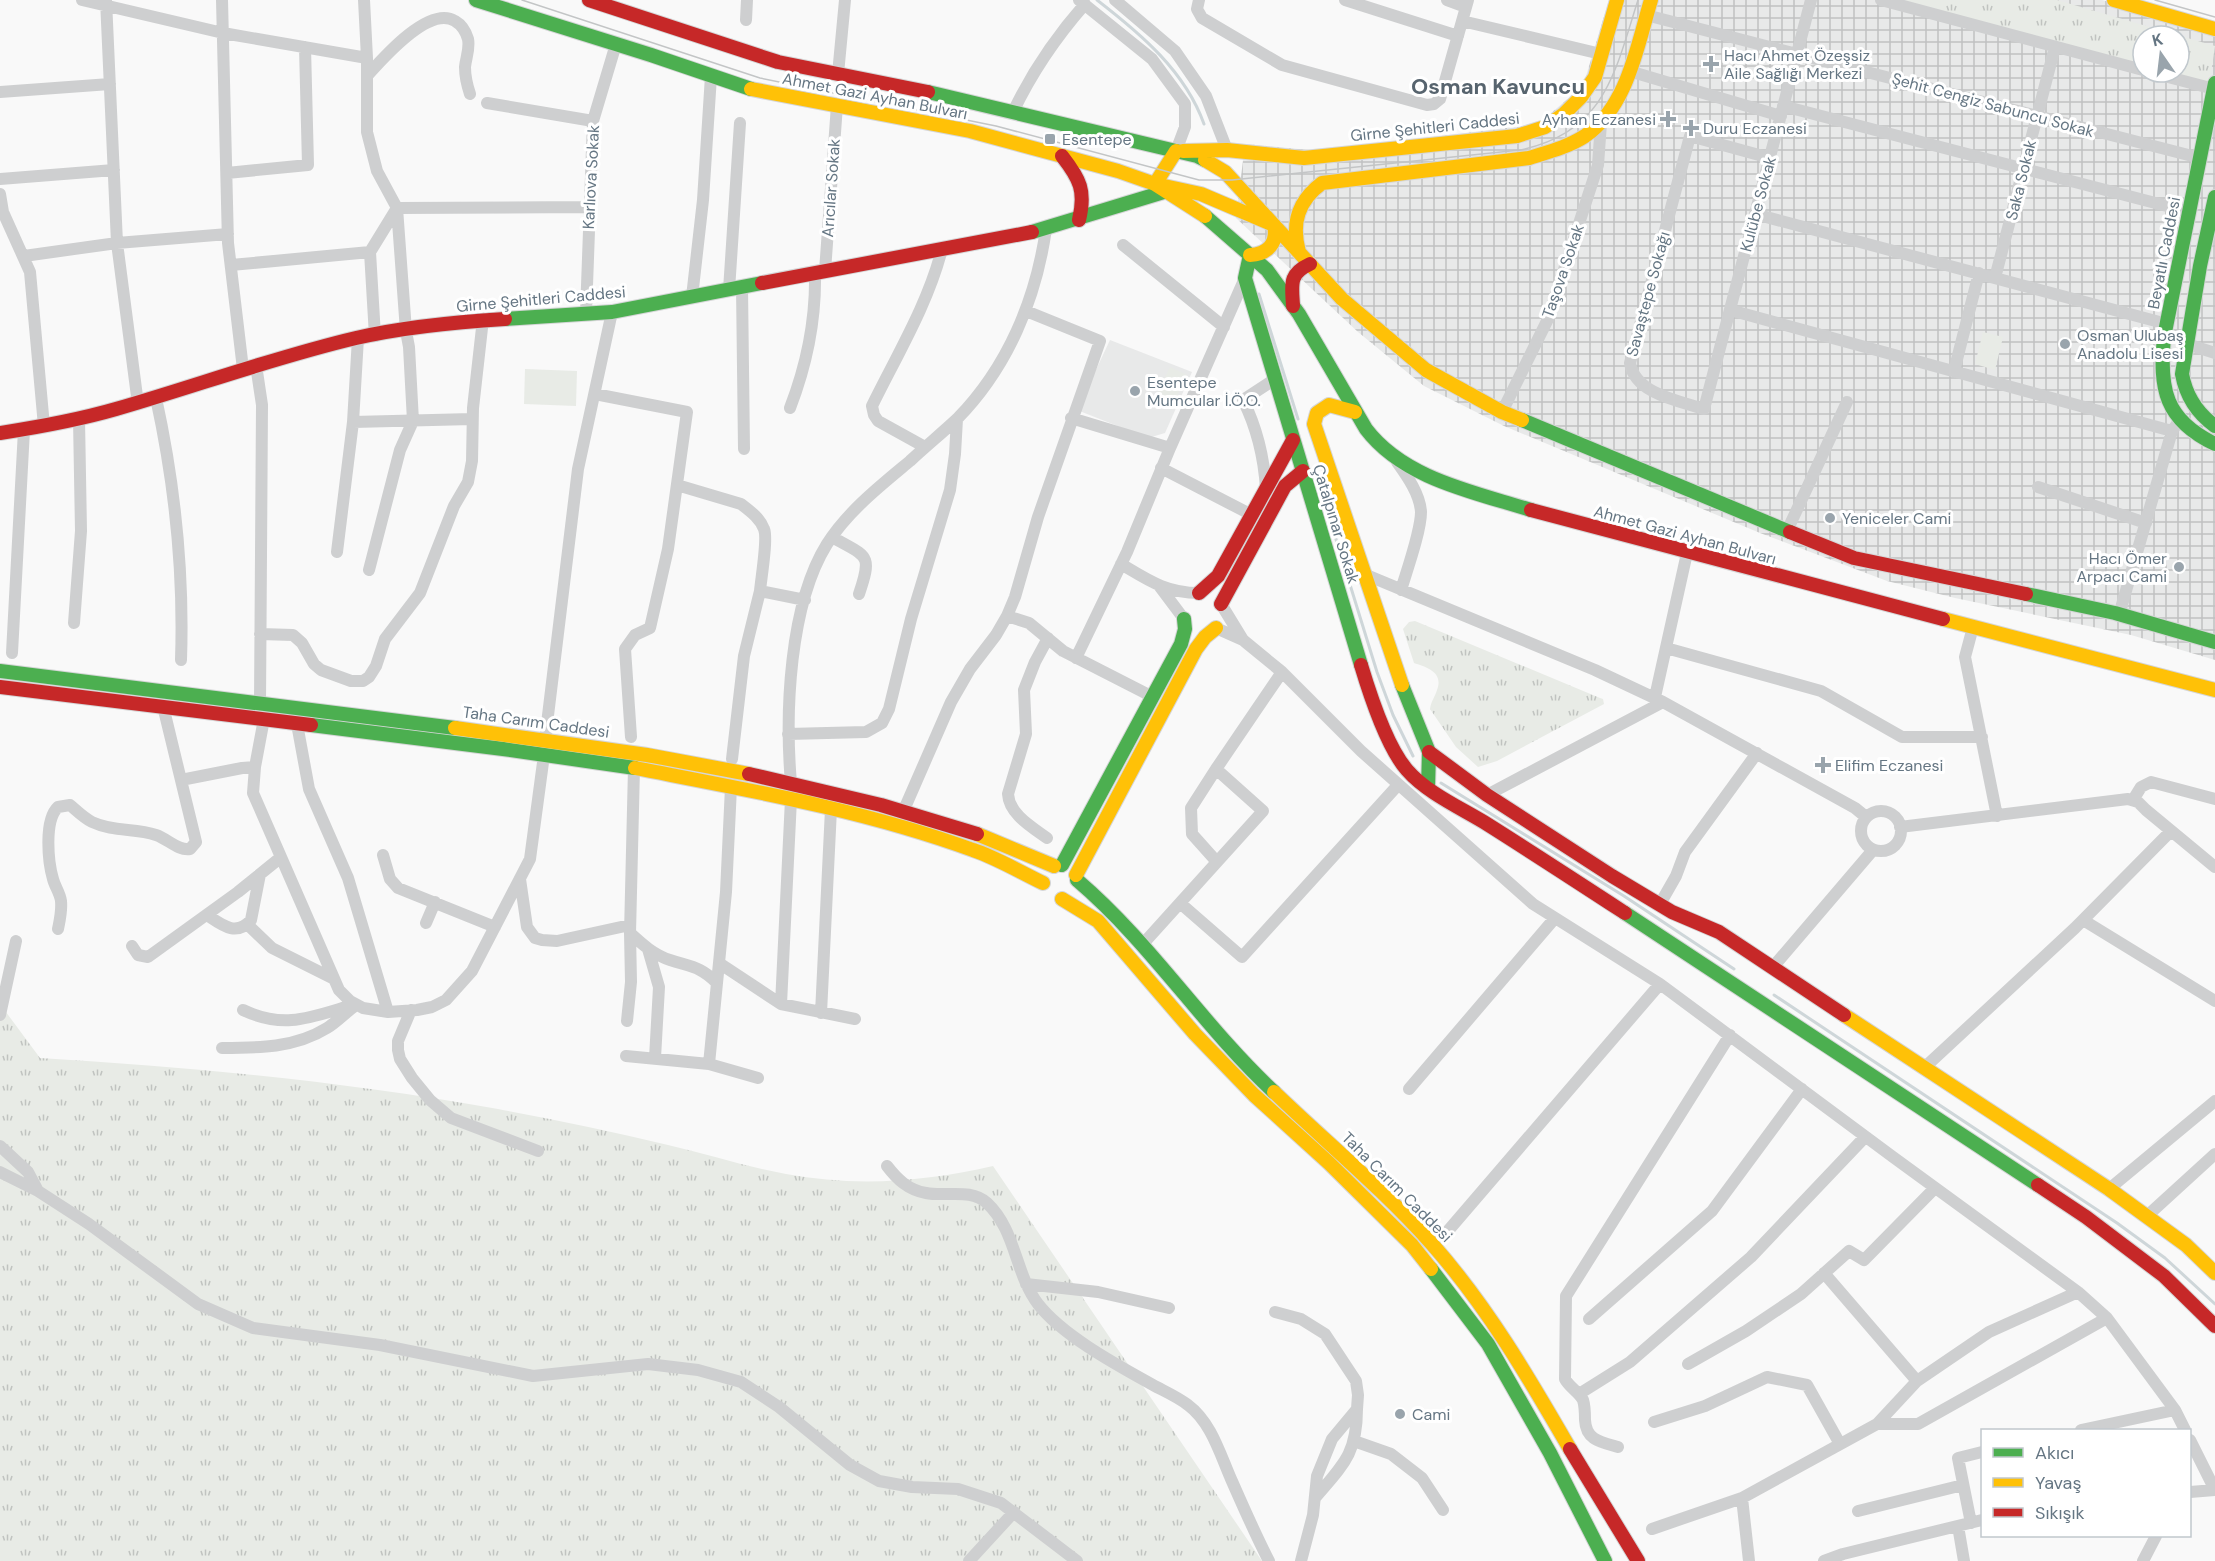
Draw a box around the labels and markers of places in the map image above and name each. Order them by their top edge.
place label: Hacı Ahmet Özeşsiz Aile Sağlığı Merkezi [1724,45,1870,84]
marker: Hacı Ahmet Özeşsiz Aile Sağlığı Merkezi [1702,55,1720,73]
place label: Ayhan Eczanesi [1542,109,1656,130]
marker: Ayhan Eczanesi [1661,112,1675,126]
place label: Duru Eczanesi [1703,118,1807,139]
marker: Duru Eczanesi [1684,121,1698,135]
place label: Esentepe [1062,129,1132,150]
marker: Esentepe [1043,132,1057,146]
place label: Osman Ulubaş Anadolu Lisesi [2077,325,2184,364]
marker: Osman Ulubaş Anadolu Lisesi [2058,337,2072,351]
place label: Esentepe Mumcular İ.Ö.O. [1147,372,1261,411]
marker: Esentepe Mumcular İ.Ö.O. [1128,384,1142,398]
place label: Yeniceler Cami [1842,508,1951,529]
marker: Yeniceler Cami [1823,511,1837,525]
place label: Hacı Ömer Arpacı Cami [2076,548,2167,587]
marker: Hacı Ömer Arpacı Cami [2172,560,2186,574]
place label: Elifim Eczanesi [1835,755,1943,776]
marker: Elifim Eczanesi [1816,758,1830,772]
place label: Cami [1412,1404,1450,1425]
marker: Cami [1393,1407,1407,1421]

